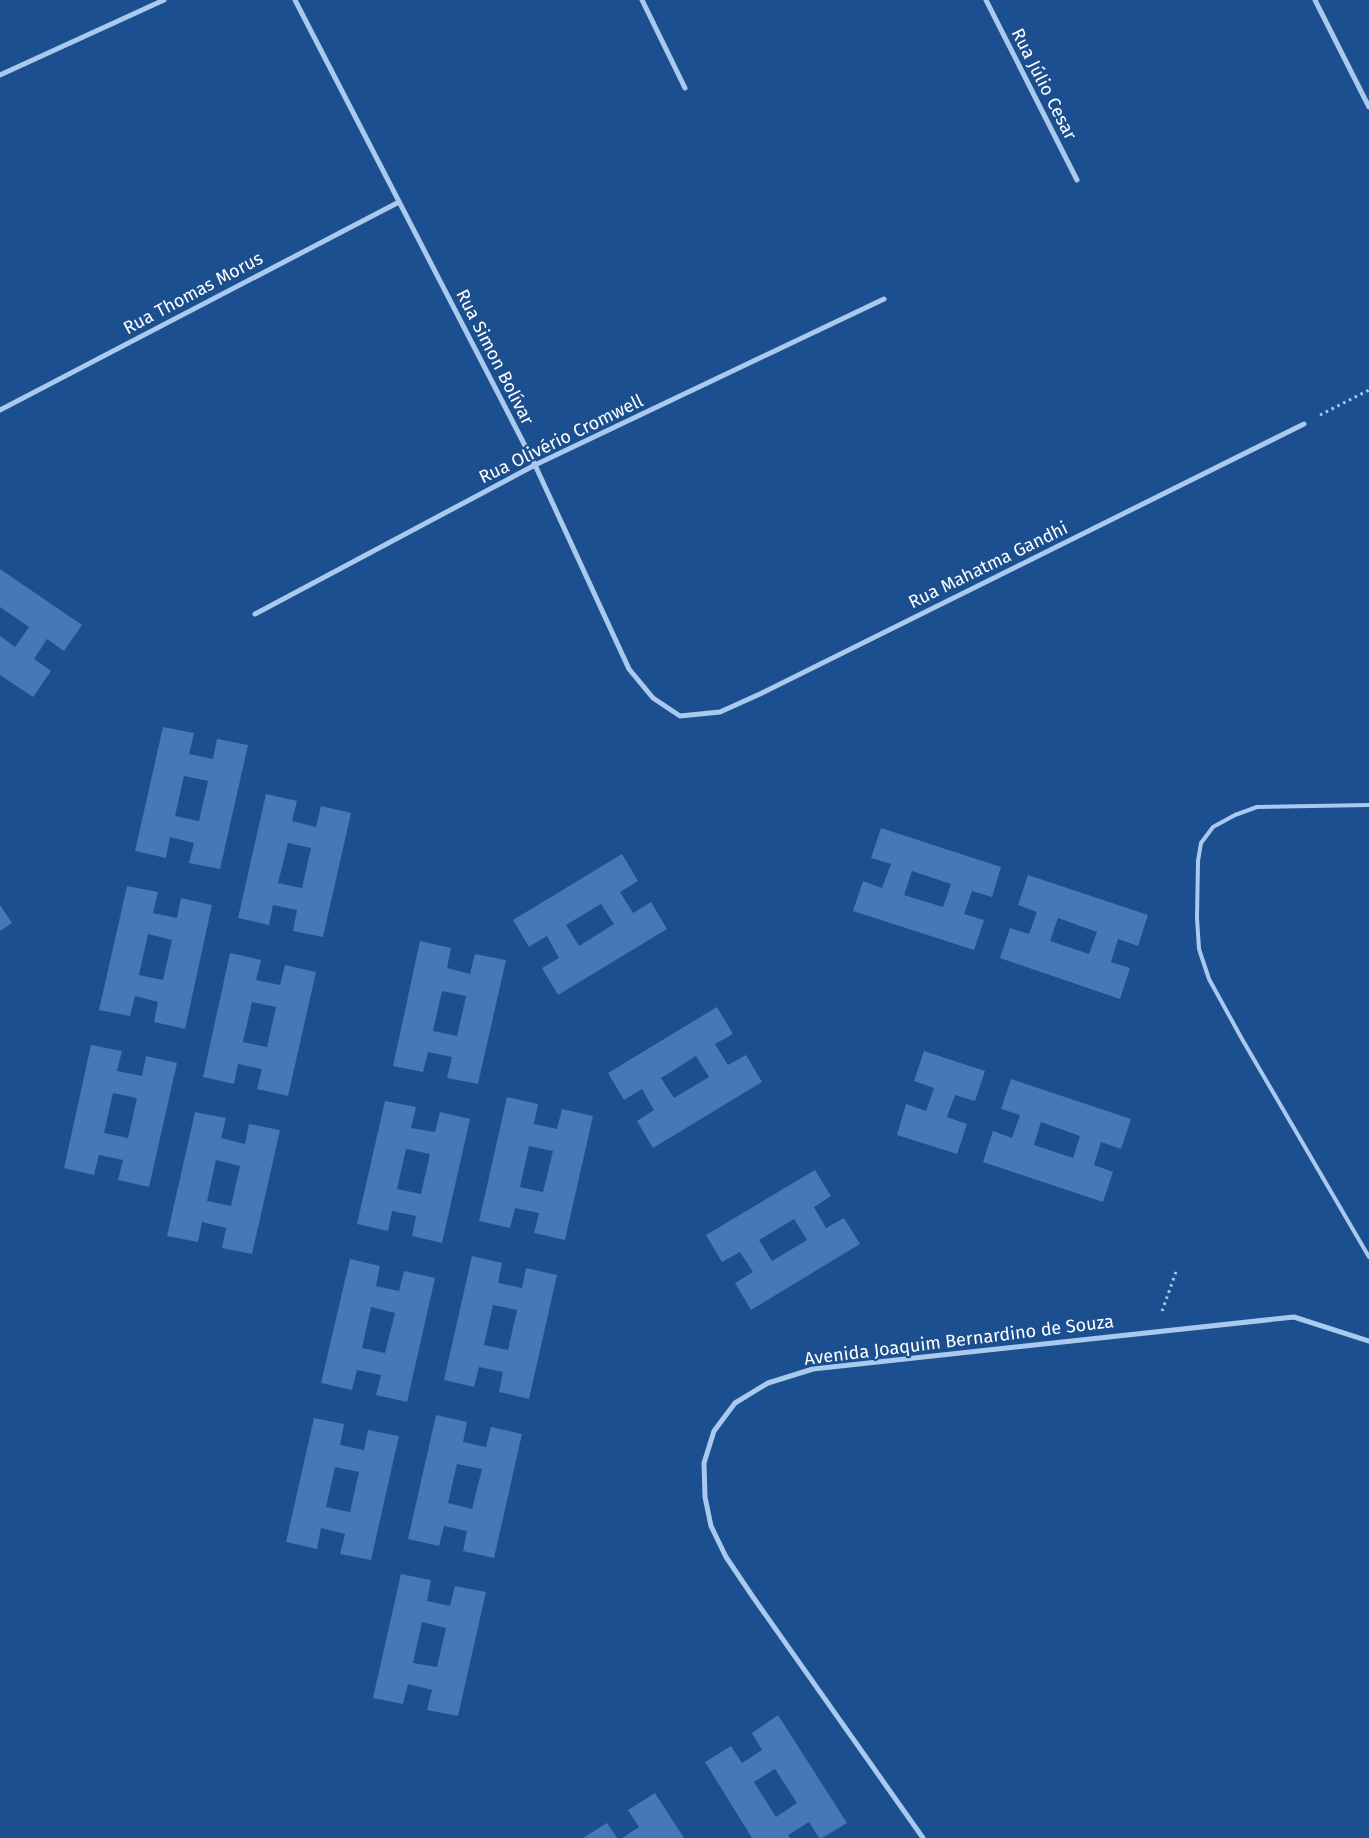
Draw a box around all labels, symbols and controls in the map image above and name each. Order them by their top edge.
street label: Rua Júlio Cesar [1006,25,1082,143]
street label: Rua Thomas Morus [119,247,267,339]
street label: Rua Simon Bolívar [451,286,539,428]
street label: Rua Olivério Cromwell [475,390,647,488]
street label: Rua Mahatma Gandhi [905,517,1071,613]
street label: Avenida Joaquim Bernardino de Souza [803,1310,1115,1370]

